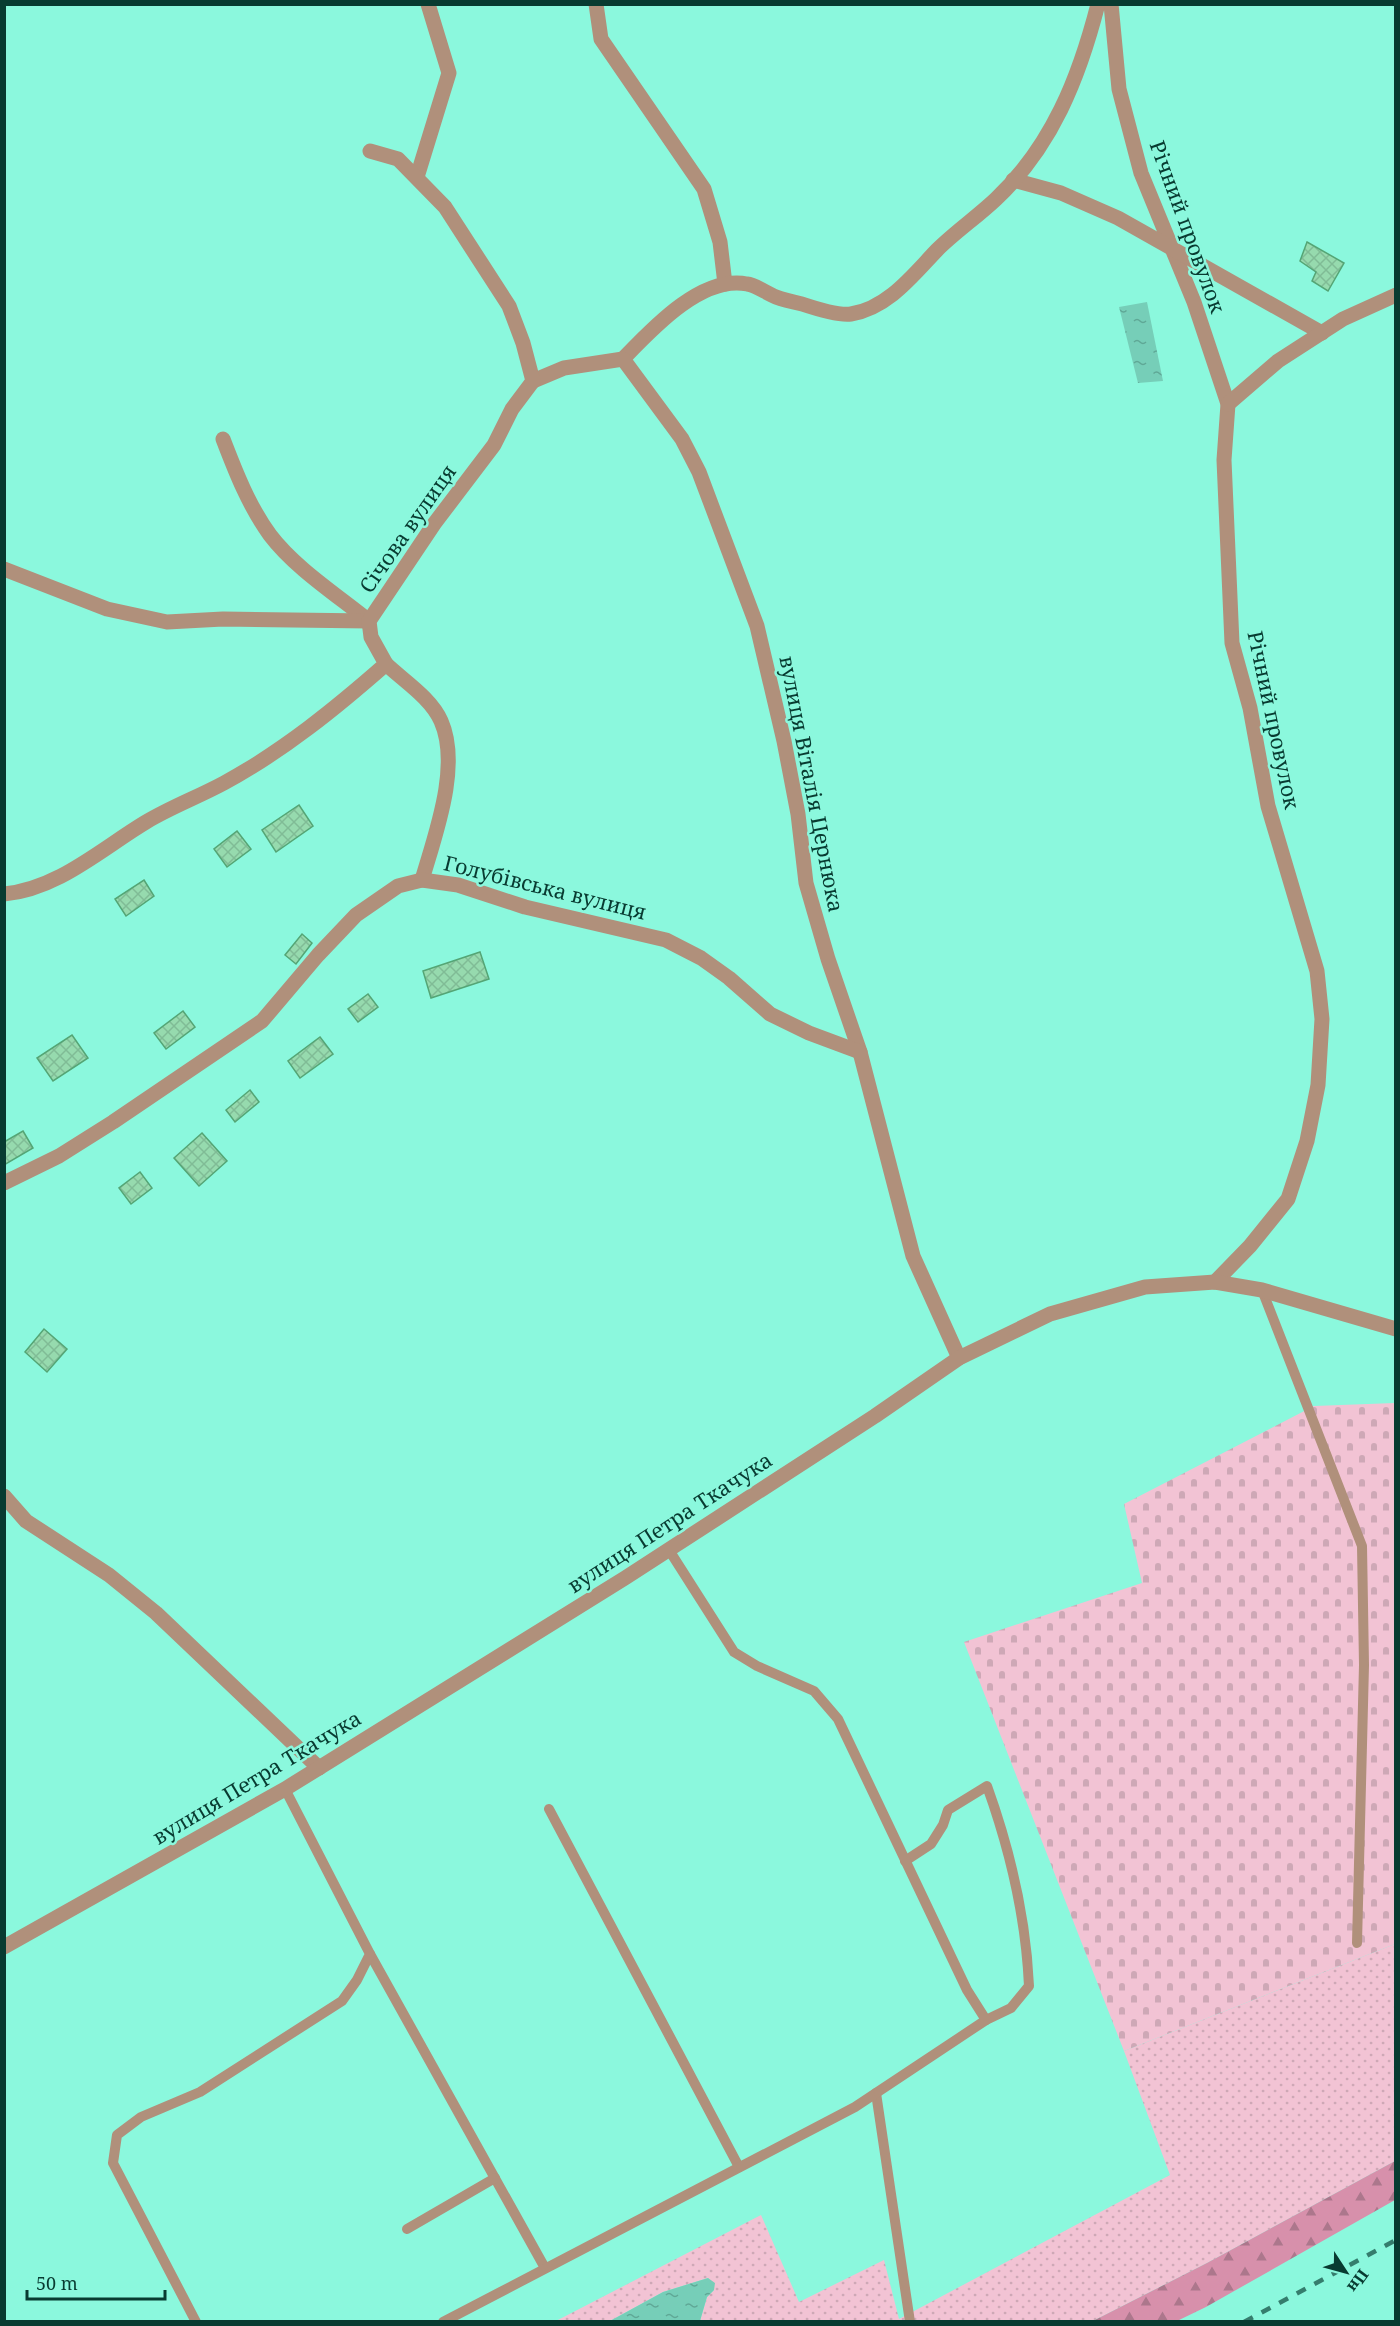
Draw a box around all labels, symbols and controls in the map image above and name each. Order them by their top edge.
street label: Річний провулок [1144,137,1232,317]
street label: Січова вулиця [352,459,462,598]
street label: Річний провулок [1241,628,1307,812]
street label: вулиця Віталія Цернюка [773,653,851,914]
street label: Голубівська вулиця [441,848,649,926]
street label: вулиця Петра Ткачука [562,1445,777,1599]
street label: вулиця Петра Ткачука [147,1704,366,1851]
north arrow [1316,2242,1376,2302]
scale bar [27,2263,165,2301]
text: Пн [1342,2265,1374,2297]
text: 50 m [36,2271,78,2295]

